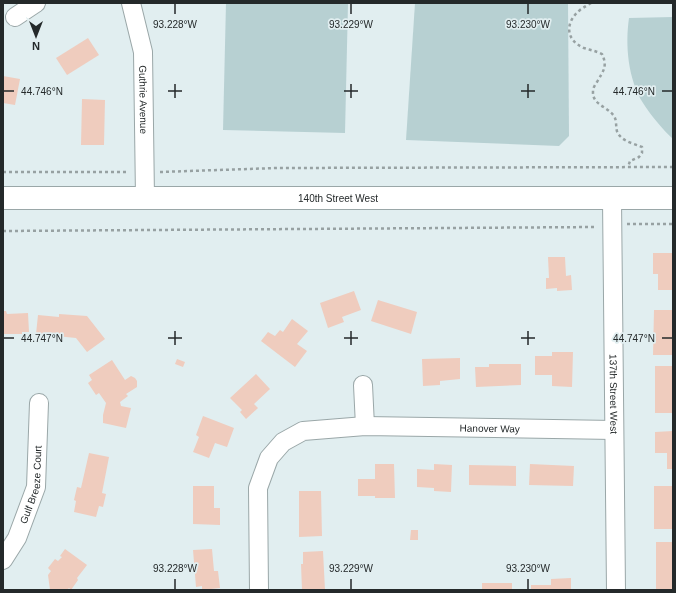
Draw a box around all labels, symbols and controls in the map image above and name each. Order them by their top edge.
north arrow [16,16,56,56]
text: 93.228°W [153,19,198,30]
text: 93.229°W [329,19,374,30]
text: 93.230°W [506,19,551,30]
text: N [32,40,40,52]
street label: Guthrie Avenue [138,65,150,134]
text: 44.746°N [21,86,63,97]
text: 44.746°N [613,86,655,97]
street label: 140th Street West [298,193,378,204]
text: 44.747°N [21,333,63,344]
text: 44.747°N [613,333,655,344]
street label: 137th Street West [608,354,620,434]
street label: Hanover Way [460,422,520,434]
street label: Gulf Breeze Court [17,445,43,525]
text: 93.228°W [153,563,198,574]
text: 93.229°W [329,563,374,574]
text: 93.230°W [506,563,551,574]

